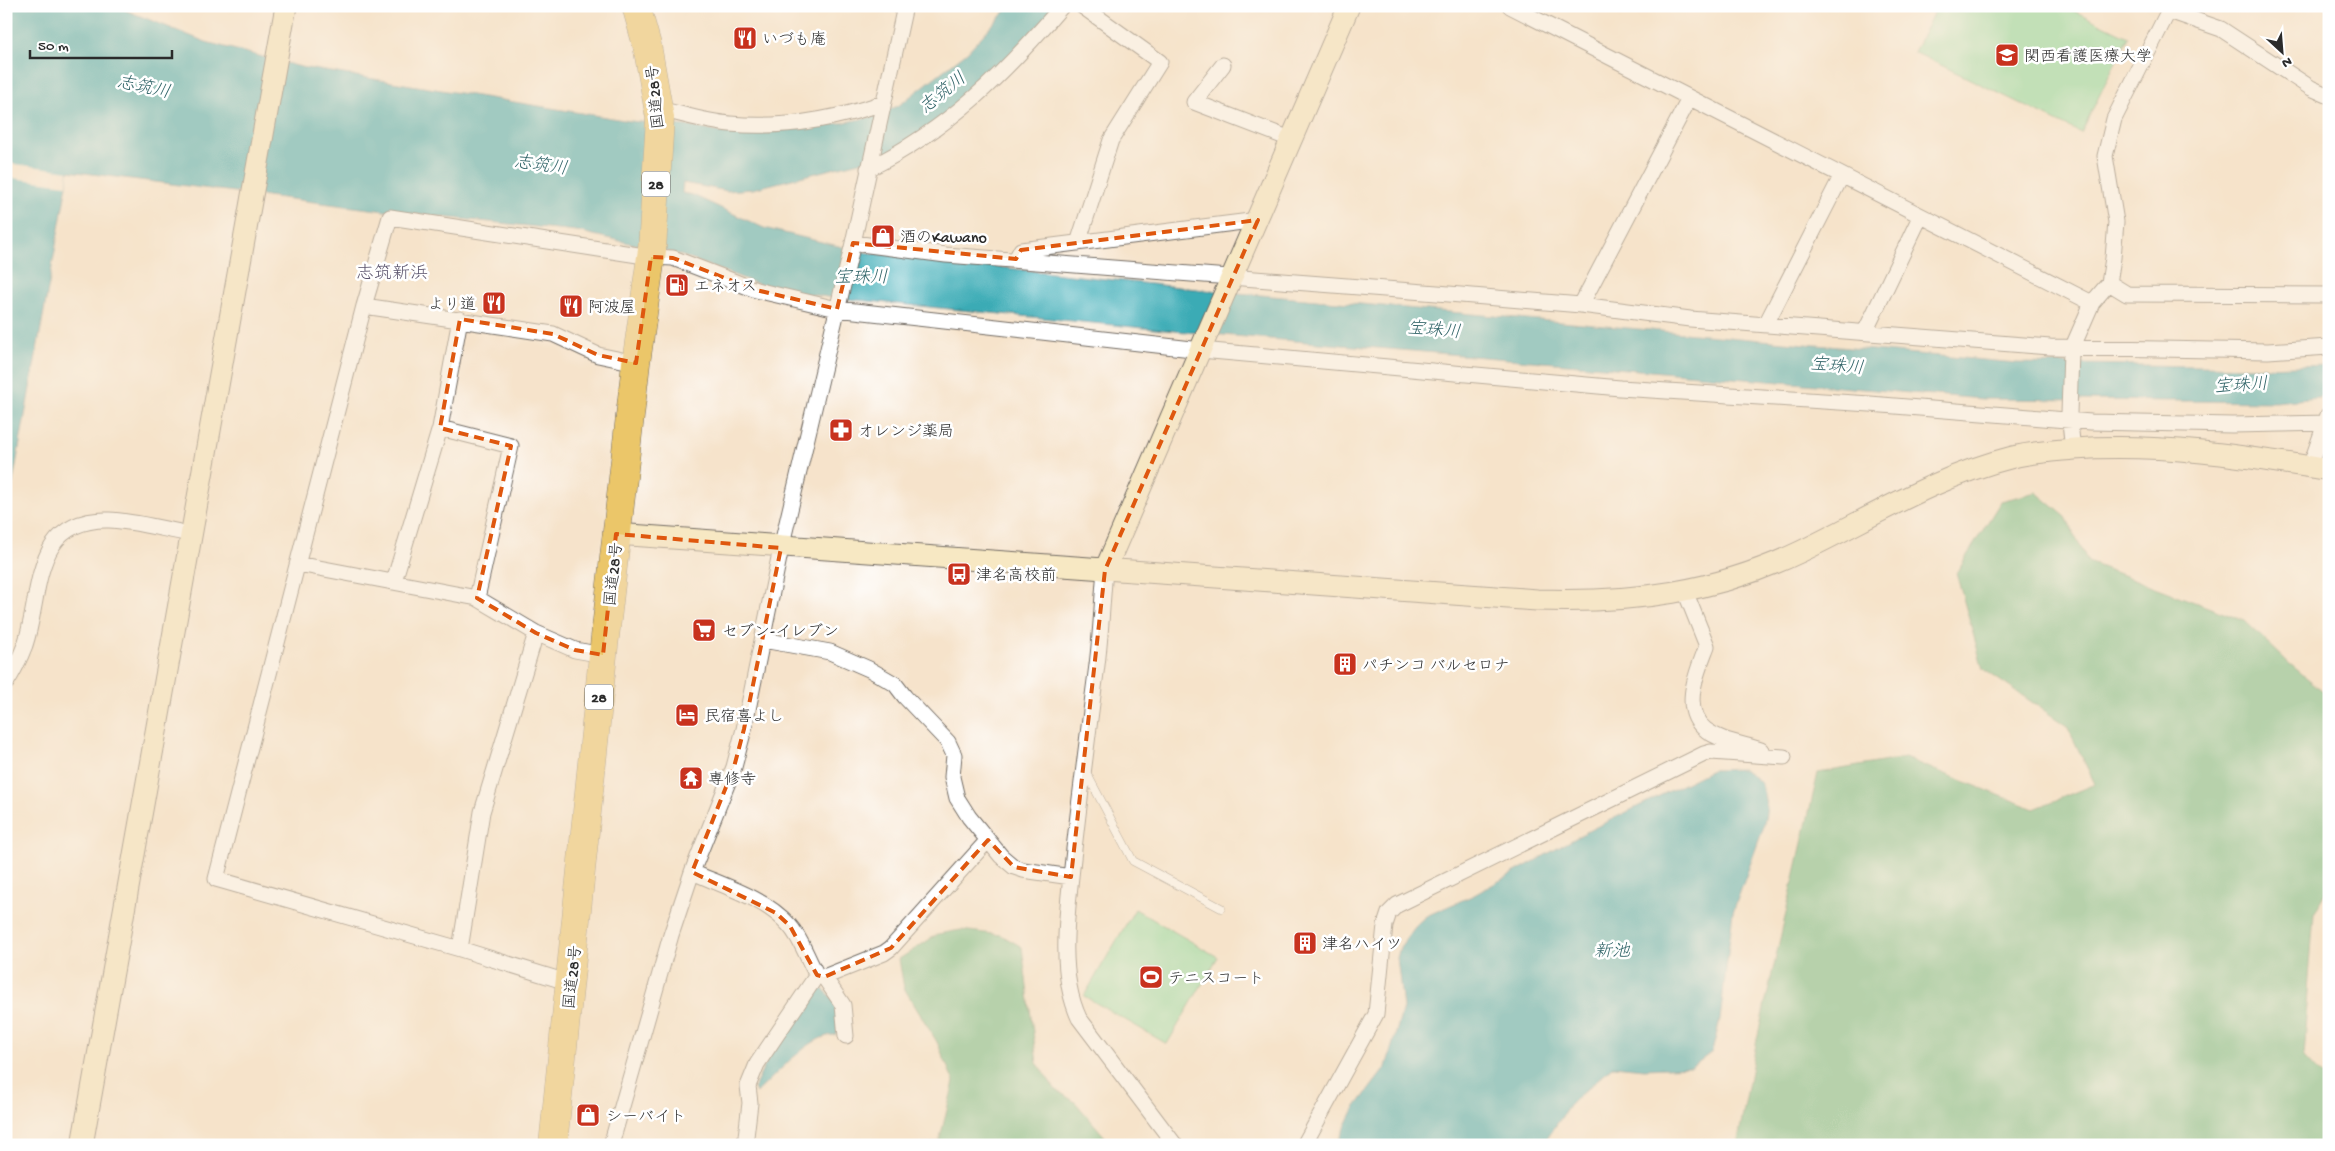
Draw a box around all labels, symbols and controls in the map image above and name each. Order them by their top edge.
restaurant icon: いづも庵 [732,25,758,51]
scale bar [30,28,172,60]
north arrow [2258,28,2308,78]
place label: いづも庵 [762,30,826,51]
text: 50 m [38,38,69,56]
school or university icon: 関西看護医療大学 [1994,42,2020,68]
place label: 関西看護医療大学 [2024,48,2152,68]
text: N [2279,52,2294,71]
street label: 国道28号 [644,64,670,130]
water label: 志筑川 [915,68,971,119]
water label: 志筑川 [115,72,172,104]
water label: 志筑川 [512,151,569,181]
road number: 28 [642,172,670,196]
shop icon: 酒のKawano [870,223,896,249]
place label: 酒のKawano [900,229,987,249]
district label: 志筑新浜 [356,263,428,285]
water label: 宝珠川 [834,267,888,289]
fuel station icon: エネオス [664,272,690,298]
place label: エネオス [694,279,757,298]
restaurant icon: より道 [481,290,507,316]
restaurant icon: 阿波屋 [558,293,584,319]
place label: より道 [428,296,476,316]
place label: 阿波屋 [588,299,636,319]
water label: 宝珠川 [1406,318,1462,344]
water label: 宝珠川 [1809,354,1865,380]
water label: 宝珠川 [2214,374,2269,398]
pharmacy icon: オレンジ薬局 [828,417,854,443]
place label: オレンジ薬局 [858,423,954,443]
street label: 国道28号 [602,541,628,607]
bus stop icon: 津名高校前 [946,561,972,587]
place label: 津名高校前 [976,566,1056,587]
supermarket icon: セブン-イレブン [691,617,717,643]
place label: セブン-イレブン [722,623,839,643]
building icon: パチンコ バルセロナ [1332,651,1358,677]
place label: パチンコ バルセロナ [1362,658,1510,677]
road number: 28 [585,684,613,710]
hotel icon: 民宿喜よし [674,702,700,728]
place label: 民宿喜よし [704,707,784,728]
temple icon: 専修寺 [678,765,704,791]
place label: 専修寺 [708,770,756,791]
building icon: 津名ハイツ [1292,930,1318,956]
place label: 津名ハイツ [1322,935,1402,956]
water label: 新池 [1594,941,1631,963]
street label: 国道28号 [561,944,587,1010]
sports icon: テニスコート [1138,964,1164,990]
place label: テニスコート [1168,971,1264,990]
shop icon: シーバイト [575,1102,601,1128]
place label: シーバイト [606,1109,686,1128]

